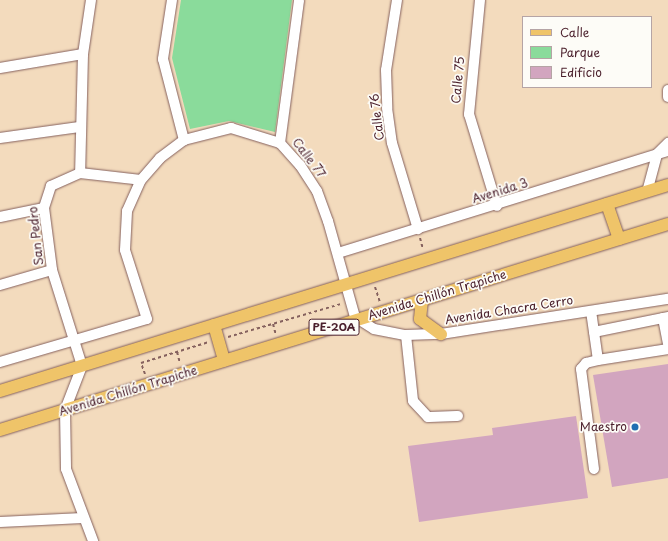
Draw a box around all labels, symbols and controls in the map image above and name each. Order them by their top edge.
legend [522,16,652,88]
text: Calle [560,23,589,41]
text: Parque [560,43,600,61]
street label: Calle 75 [449,56,467,104]
text: Edificio [560,63,602,81]
street label: Calle 76 [367,93,387,141]
street label: Calle 77 [289,135,329,181]
street label: Avenida 3 [470,176,530,206]
street label: San Pedro [26,206,46,266]
street label: Avenida Chillón Trapiche [366,267,508,323]
street label: Avenida Chacra Cerro [444,293,574,327]
road number: PE-20A [308,318,360,336]
street label: Avenida Chillón Trapiche [57,363,199,419]
place label: Maestro [580,420,627,434]
marker: Maestro [630,422,640,432]

